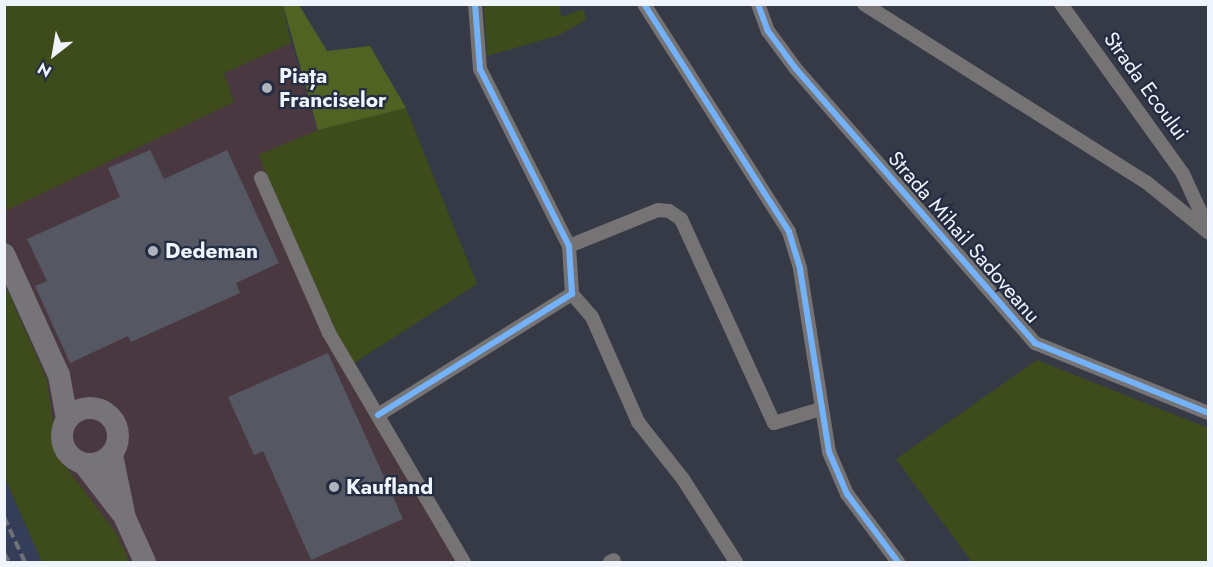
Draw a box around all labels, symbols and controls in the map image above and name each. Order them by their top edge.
north arrow [24,24,84,84]
street label: Strada Ecoului [1098,27,1194,145]
text: N [33,57,56,83]
place label: Piața Franciselor [279,63,387,113]
marker: Piața Franciselor [260,81,274,95]
street label: Strada Mihail Sadoveanu [883,146,1045,328]
place label: Dedeman [165,238,258,264]
marker: Dedeman [146,244,160,258]
place label: Kaufland [346,474,433,500]
marker: Kaufland [327,480,341,494]

